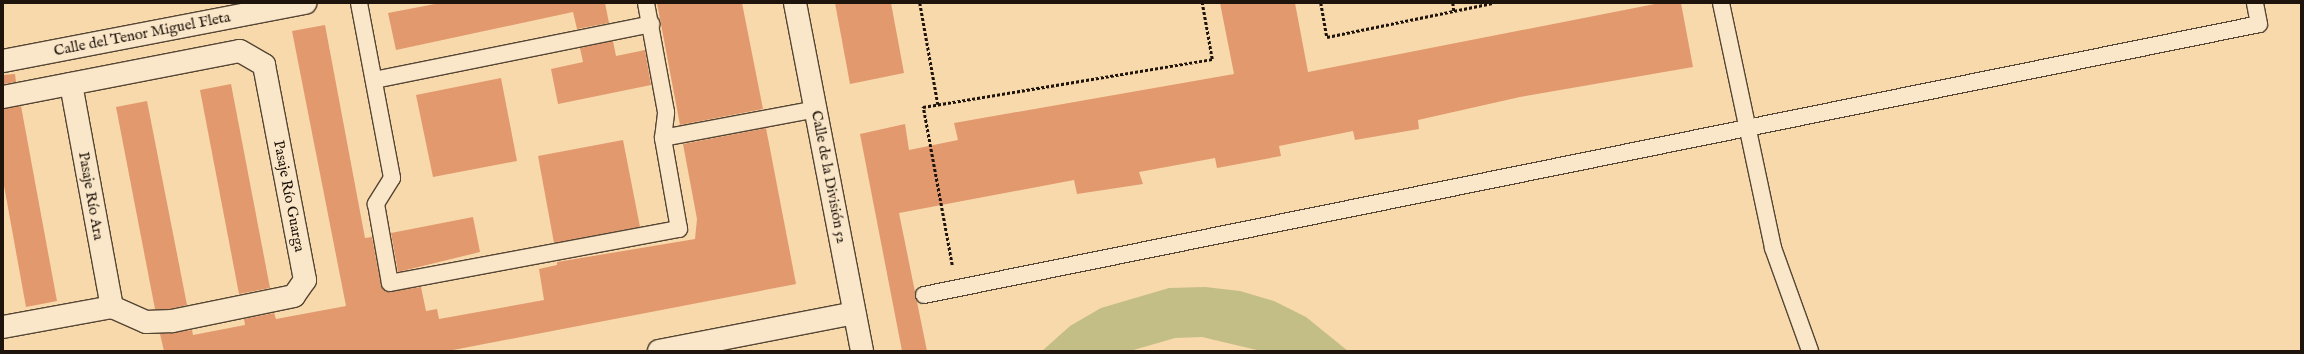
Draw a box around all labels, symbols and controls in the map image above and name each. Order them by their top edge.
street label: Calle del Tenor Miguel Fleta [52,8,232,60]
street label: Calle de la División 52 [807,109,851,245]
street label: Pasaje Río Guarga [269,139,309,253]
street label: Pasaje Río Ara [74,150,108,242]

